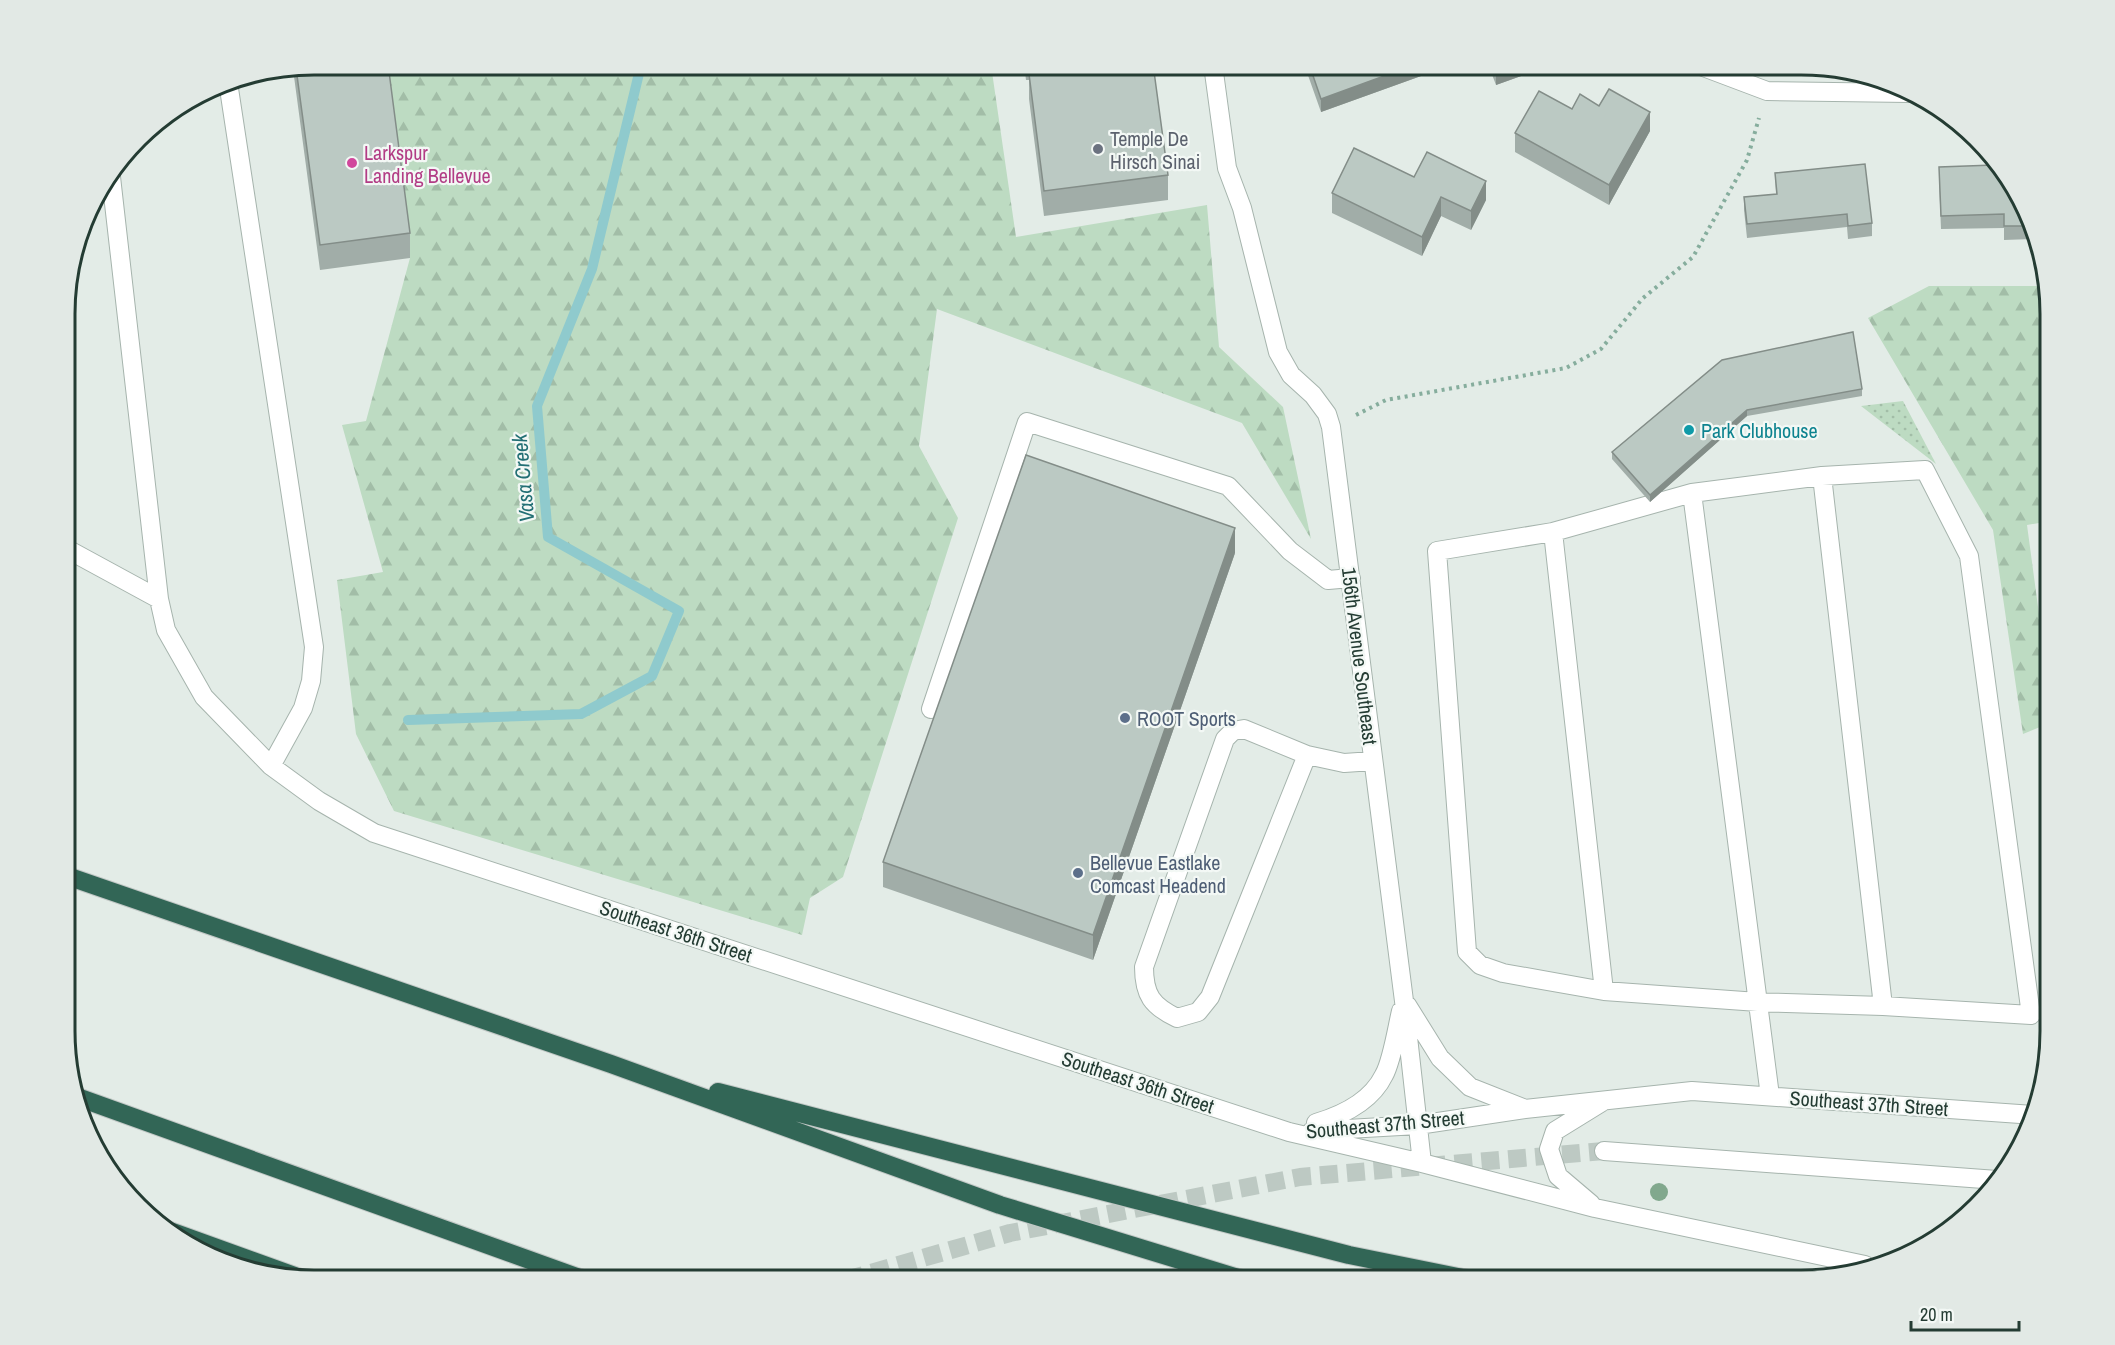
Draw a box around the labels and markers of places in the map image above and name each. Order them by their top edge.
place label: Temple De Hirsch Sinai [1110,125,1200,175]
place label: Larkspur Landing Bellevue [364,139,491,189]
marker: Temple De Hirsch Sinai [1091,142,1105,156]
marker: Larkspur Landing Bellevue [345,156,359,170]
place label: Park Clubhouse [1701,417,1818,444]
marker: Park Clubhouse [1682,423,1696,437]
place label: ROOT Sports [1137,705,1236,732]
marker: ROOT Sports [1118,711,1132,725]
place label: Bellevue Eastlake Comcast Headend [1090,849,1226,899]
marker: Bellevue Eastlake Comcast Headend [1071,866,1085,880]

